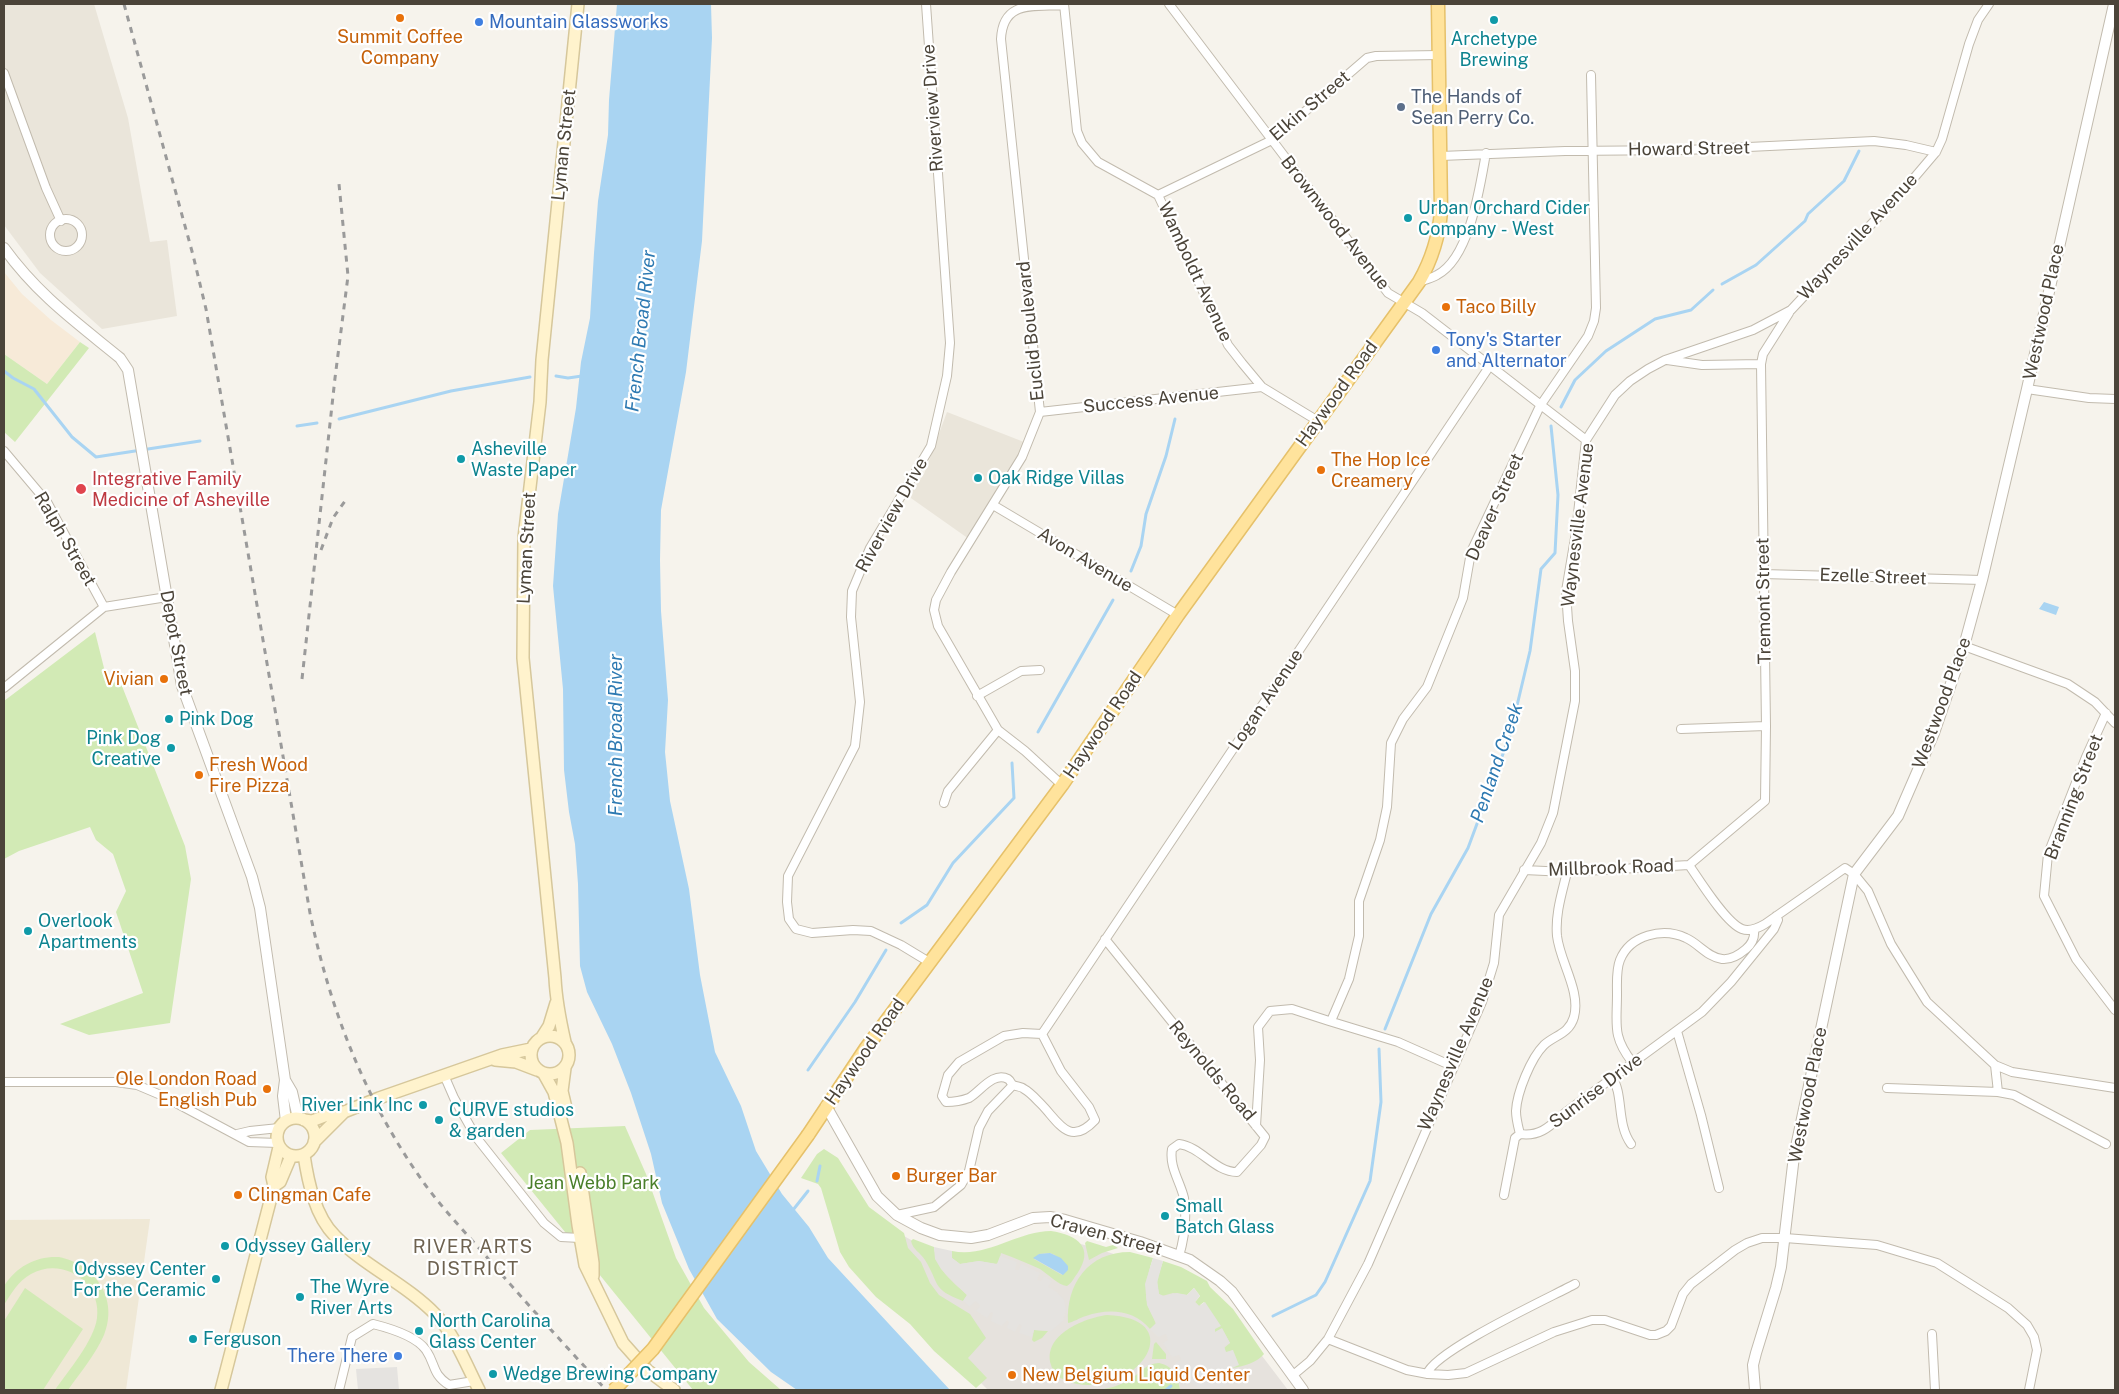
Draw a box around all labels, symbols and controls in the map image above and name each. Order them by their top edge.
place label: Mountain Glassworks [489,11,668,33]
marker: Summit Coffee Company [394,12,406,24]
marker: Archetype Brewing [1488,14,1500,26]
marker: Mountain Glassworks [473,16,485,28]
place label: Summit Coffee Company [337,26,463,68]
place label: Archetype Brewing [1450,28,1538,70]
street label: Riverview Drive [918,43,948,173]
street label: Elkin Street [1265,66,1355,146]
place label: The Hands of Sean Perry Co. [1411,86,1534,128]
street label: Lyman Street [547,88,581,202]
marker: The Hands of Sean Perry Co. [1395,101,1407,113]
street label: Howard Street [1628,137,1750,161]
street label: Brownwood Avenue [1276,152,1394,294]
street label: Waynesville Avenue [1794,169,1922,305]
place label: Urban Orchard Cider Company - West [1418,197,1590,240]
street label: Wamboldt Avenue [1153,199,1237,345]
marker: Urban Orchard Cider Company - West [1402,212,1414,224]
street label: Westwood Place [2019,242,2069,382]
water label: French Broad River [621,249,661,413]
street label: Euclid Boulevard [1013,260,1049,402]
place label: Taco Billy [1456,296,1536,318]
marker: Taco Billy [1440,301,1452,313]
place label: Tony's Starter and Alternator [1446,329,1567,372]
street label: Haywood Road [1291,337,1383,451]
marker: Tony's Starter and Alternator [1430,344,1442,356]
street label: Success Avenue [1082,382,1220,418]
place label: Asheville Waste Paper [471,438,577,480]
street label: Waynesville Avenue [1557,442,1599,608]
place label: The Hop Ice Creamery [1331,449,1430,492]
street label: Deaver Street [1462,450,1528,564]
marker: Asheville Waste Paper [455,453,467,465]
street label: Riverview Drive [852,454,932,576]
marker: The Hop Ice Creamery [1315,464,1327,476]
place label: Oak Ridge Villas [988,467,1124,489]
place label: Integrative Family Medicine of Asheville [92,468,270,510]
marker: Oak Ridge Villas [972,472,984,484]
marker: Integrative Family Medicine of Asheville [74,482,88,496]
street label: Ralph Street [29,488,101,590]
street label: Lyman Street [513,491,541,605]
street label: Avon Avenue [1033,523,1137,597]
street label: Tremont Street [1752,537,1776,665]
street label: Ezelle Street [1819,564,1927,590]
street label: Depot Street [155,588,197,698]
street label: Westwood Place [1908,634,1976,772]
street label: Logan Avenue [1224,645,1308,755]
water label: French Broad River [605,654,627,816]
street label: Haywood Road [1059,667,1147,783]
place label: Vivian [104,668,154,690]
marker: Vivian [158,673,170,685]
water label: Penland Creek [1466,700,1528,826]
place label: Pink Dog [179,708,254,730]
marker: Pink Dog [163,713,175,725]
place label: Pink Dog Creative [86,727,161,770]
street label: Branning Street [2040,731,2108,863]
marker: Pink Dog Creative [165,742,177,754]
place label: Fresh Wood Fire Pizza [209,754,308,796]
marker: Fresh Wood Fire Pizza [193,769,205,781]
street label: Millbrook Road [1548,855,1674,881]
place label: Overlook Apartments [38,910,137,952]
marker: Overlook Apartments [22,925,34,937]
street label: Waynesville Avenue [1414,974,1498,1134]
street label: Haywood Road [820,995,910,1109]
street label: Reynolds Road [1164,1017,1260,1125]
street label: Westwood Place [1784,1025,1832,1165]
street label: Sunrise Drive [1545,1049,1647,1133]
place label: Ole London Road English Pub [115,1068,257,1110]
marker: Ole London Road English Pub [261,1083,273,1095]
place label: River Link Inc [301,1094,413,1116]
marker: River Link Inc [417,1099,429,1111]
place label: CURVE studios & garden [449,1099,574,1142]
marker: CURVE studios & garden [433,1114,445,1126]
place label: Burger Bar [906,1165,997,1187]
marker: Burger Bar [890,1170,902,1182]
park label: Jean Webb Park [527,1172,659,1194]
place label: Clingman Cafe [248,1184,371,1206]
marker: Clingman Cafe [232,1189,244,1201]
place label: Small Batch Glass [1175,1195,1274,1238]
street label: Craven Street [1048,1210,1164,1260]
marker: Small Batch Glass [1159,1210,1171,1222]
place label: Odyssey Gallery [235,1235,371,1257]
district label: RIVER ARTS DISTRICT [411,1236,535,1280]
marker: Odyssey Gallery [219,1240,231,1252]
place label: Odyssey Center For the Ceramic [73,1258,206,1300]
marker: Odyssey Center For the Ceramic [210,1273,222,1285]
place label: The Wyre River Arts [310,1276,393,1318]
marker: The Wyre River Arts [294,1291,306,1303]
place label: North Carolina Glass Center [429,1310,551,1352]
marker: North Carolina Glass Center [413,1325,425,1337]
place label: Ferguson [203,1328,281,1350]
marker: Ferguson [187,1333,199,1345]
place label: There There [287,1345,388,1367]
marker: There There [392,1350,404,1362]
place label: Wedge Brewing Company [503,1363,718,1385]
place label: New Belgium Liquid Center [1022,1364,1250,1386]
marker: Wedge Brewing Company [487,1368,499,1380]
marker: New Belgium Liquid Center [1006,1369,1018,1381]

